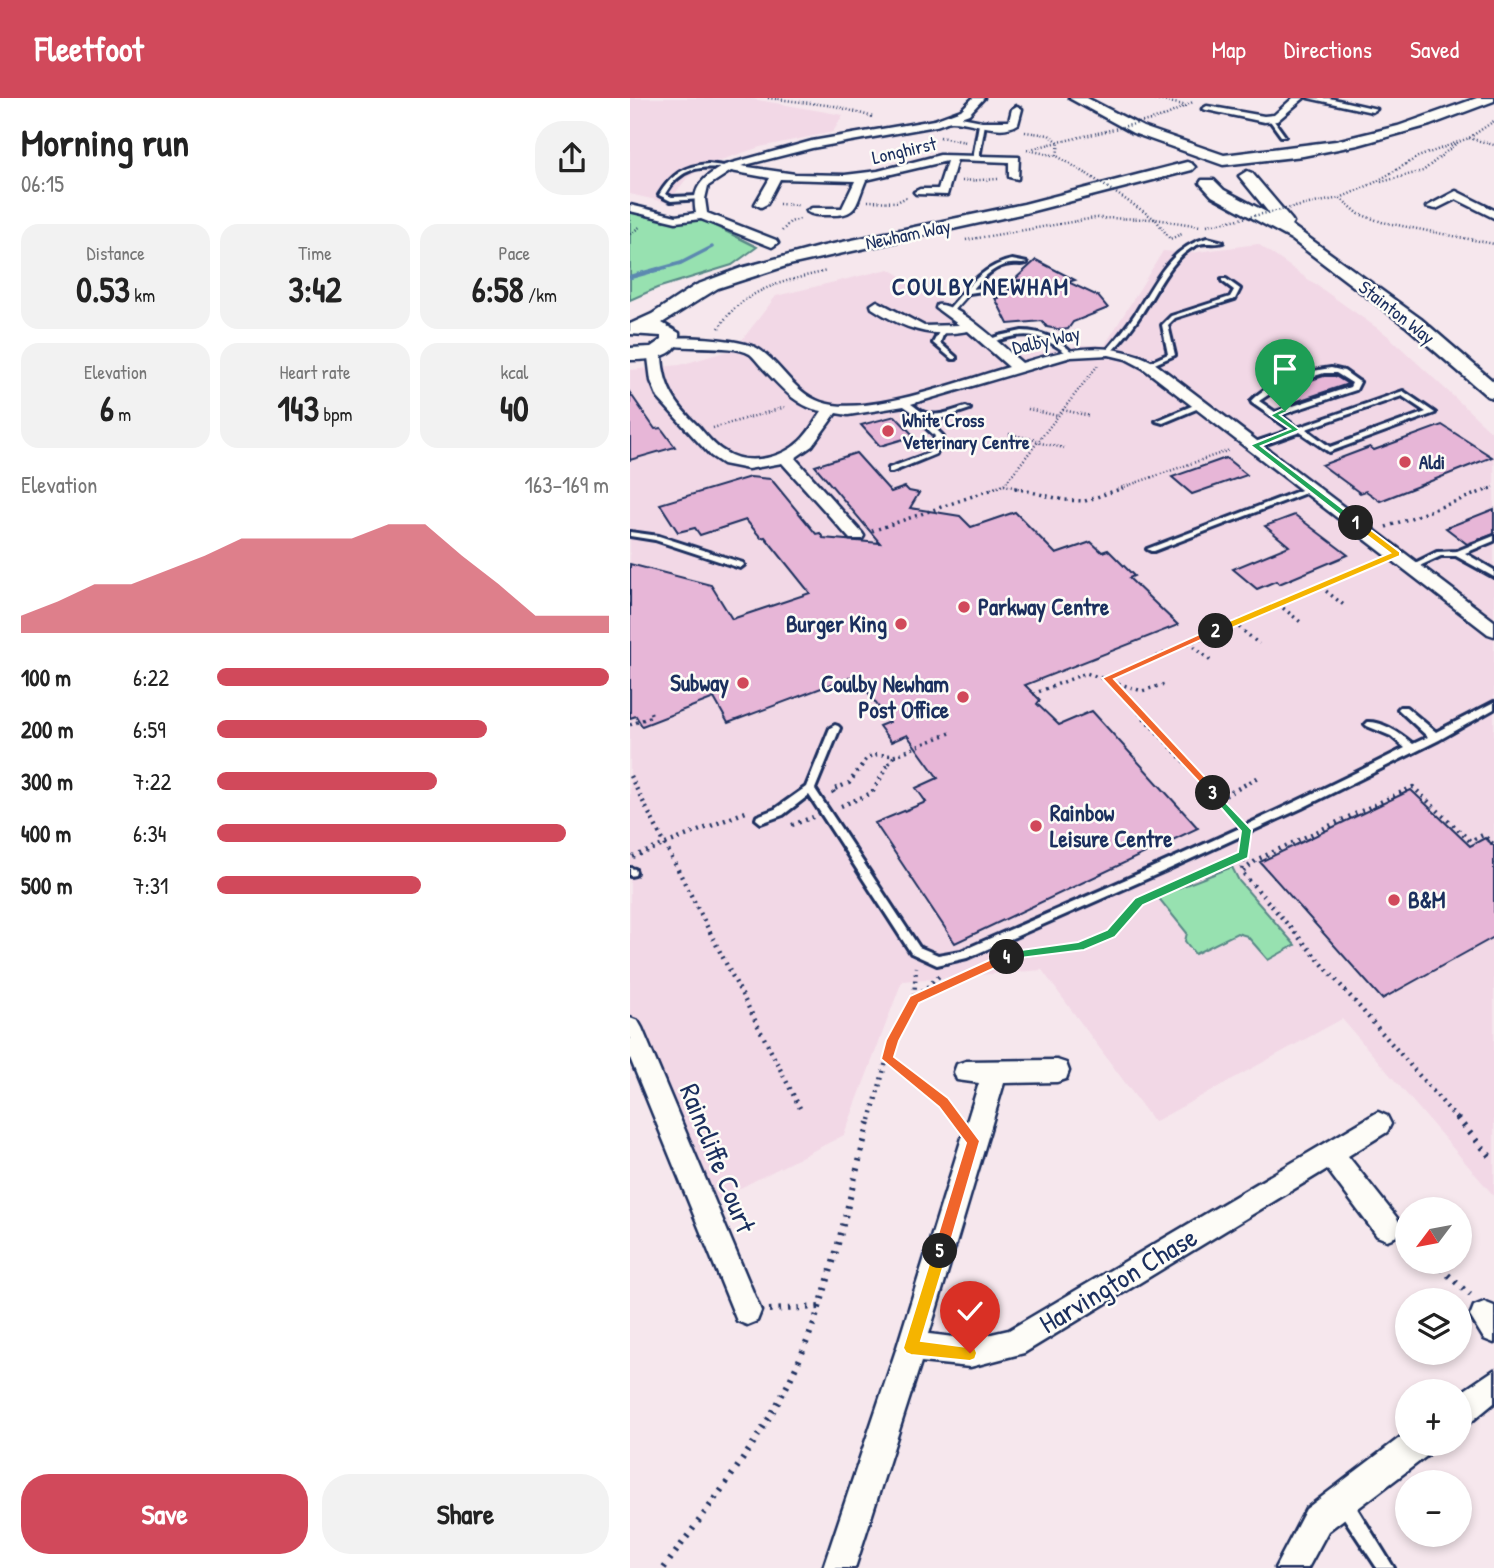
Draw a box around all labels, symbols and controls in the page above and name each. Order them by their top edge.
text: Fleetfoot [35,27,144,71]
text: Map [1212,33,1246,65]
text: Directions [1284,33,1372,65]
text: Saved [1410,33,1459,65]
text: Morning run [21,116,189,168]
button: share [535,121,609,195]
street label: Longhirst [869,130,939,170]
text: 06:15 [21,168,64,199]
street label: Newham Way [863,212,953,256]
text: Distance [87,240,145,266]
text: Time [298,240,332,266]
text: Pace [499,240,530,266]
text: 0.53 [76,266,130,313]
text: 3:42 [288,266,342,313]
text: 6:58 [472,266,524,313]
district label: COULBY NEWHAM [892,270,1070,302]
street label: Stainton Way [1354,274,1440,350]
text: km [130,282,155,308]
text: /km [524,282,557,308]
street label: Dalby Way [1009,320,1083,360]
pin [1255,339,1315,411]
icon: arrive [1266,350,1304,388]
text: Elevation [84,359,147,385]
text: Heart rate [280,359,350,385]
text: kcal [500,359,528,385]
text: 6 [100,385,114,432]
text: 143 [278,385,319,432]
text: 40 [500,385,529,432]
text: m [114,401,131,427]
text: bpm [319,401,352,427]
place label: White Cross Veterinary Centre [902,407,1030,456]
marker: White Cross Veterinary Centre [880,423,896,439]
place label: Aldi [1419,449,1445,475]
marker: Aldi [1397,454,1413,470]
text: Elevation [21,469,97,500]
text: 163–169 m [525,469,609,500]
pin: 1 [1338,506,1374,540]
text: 1 [1352,509,1359,535]
place label: Parkway Centre [978,591,1110,623]
marker: Parkway Centre [956,599,972,615]
place label: Burger King [786,608,887,640]
pin: 2 [1198,614,1234,648]
marker: Burger King [893,616,909,632]
text: 2 [1211,617,1220,643]
text: 100 m [21,662,71,693]
text: 6:22 [133,662,169,693]
place label: Subway [670,667,729,699]
place label: Coulby Newham Post Office [821,668,950,725]
marker: Subway [735,675,751,691]
marker: Coulby Newham Post Office [955,689,971,705]
text: 200 m [21,714,73,745]
text: 6:59 [133,714,166,745]
text: 300 m [21,766,73,797]
text: 7:22 [133,766,171,797]
pin: 3 [1196,776,1230,810]
text: 3 [1208,779,1217,805]
place label: Rainbow Leisure Centre [1050,797,1173,854]
text: 400 m [21,818,71,849]
text: 6:34 [133,818,166,849]
marker: Rainbow Leisure Centre [1028,818,1044,834]
text: 500 m [21,870,72,901]
text: 7:31 [133,870,168,901]
place label: B&M [1408,884,1446,915]
marker: B&M [1386,892,1402,908]
pin: 4 [990,940,1024,974]
text: 4 [1003,943,1010,969]
street label: Raincliffe Court [671,1078,765,1239]
north arrow [1395,1197,1472,1274]
map controls [1395,1197,1472,1547]
street label: Harvington Chase [1032,1218,1204,1342]
pin: 5 [922,1234,958,1268]
text: 5 [935,1237,944,1263]
pin [940,1281,1000,1353]
button: layers [1395,1288,1472,1365]
icon: check [951,1292,989,1330]
button: + [1395,1379,1472,1456]
button: − [1395,1470,1472,1547]
button: Save [21,1474,308,1554]
button: Share [322,1474,609,1554]

